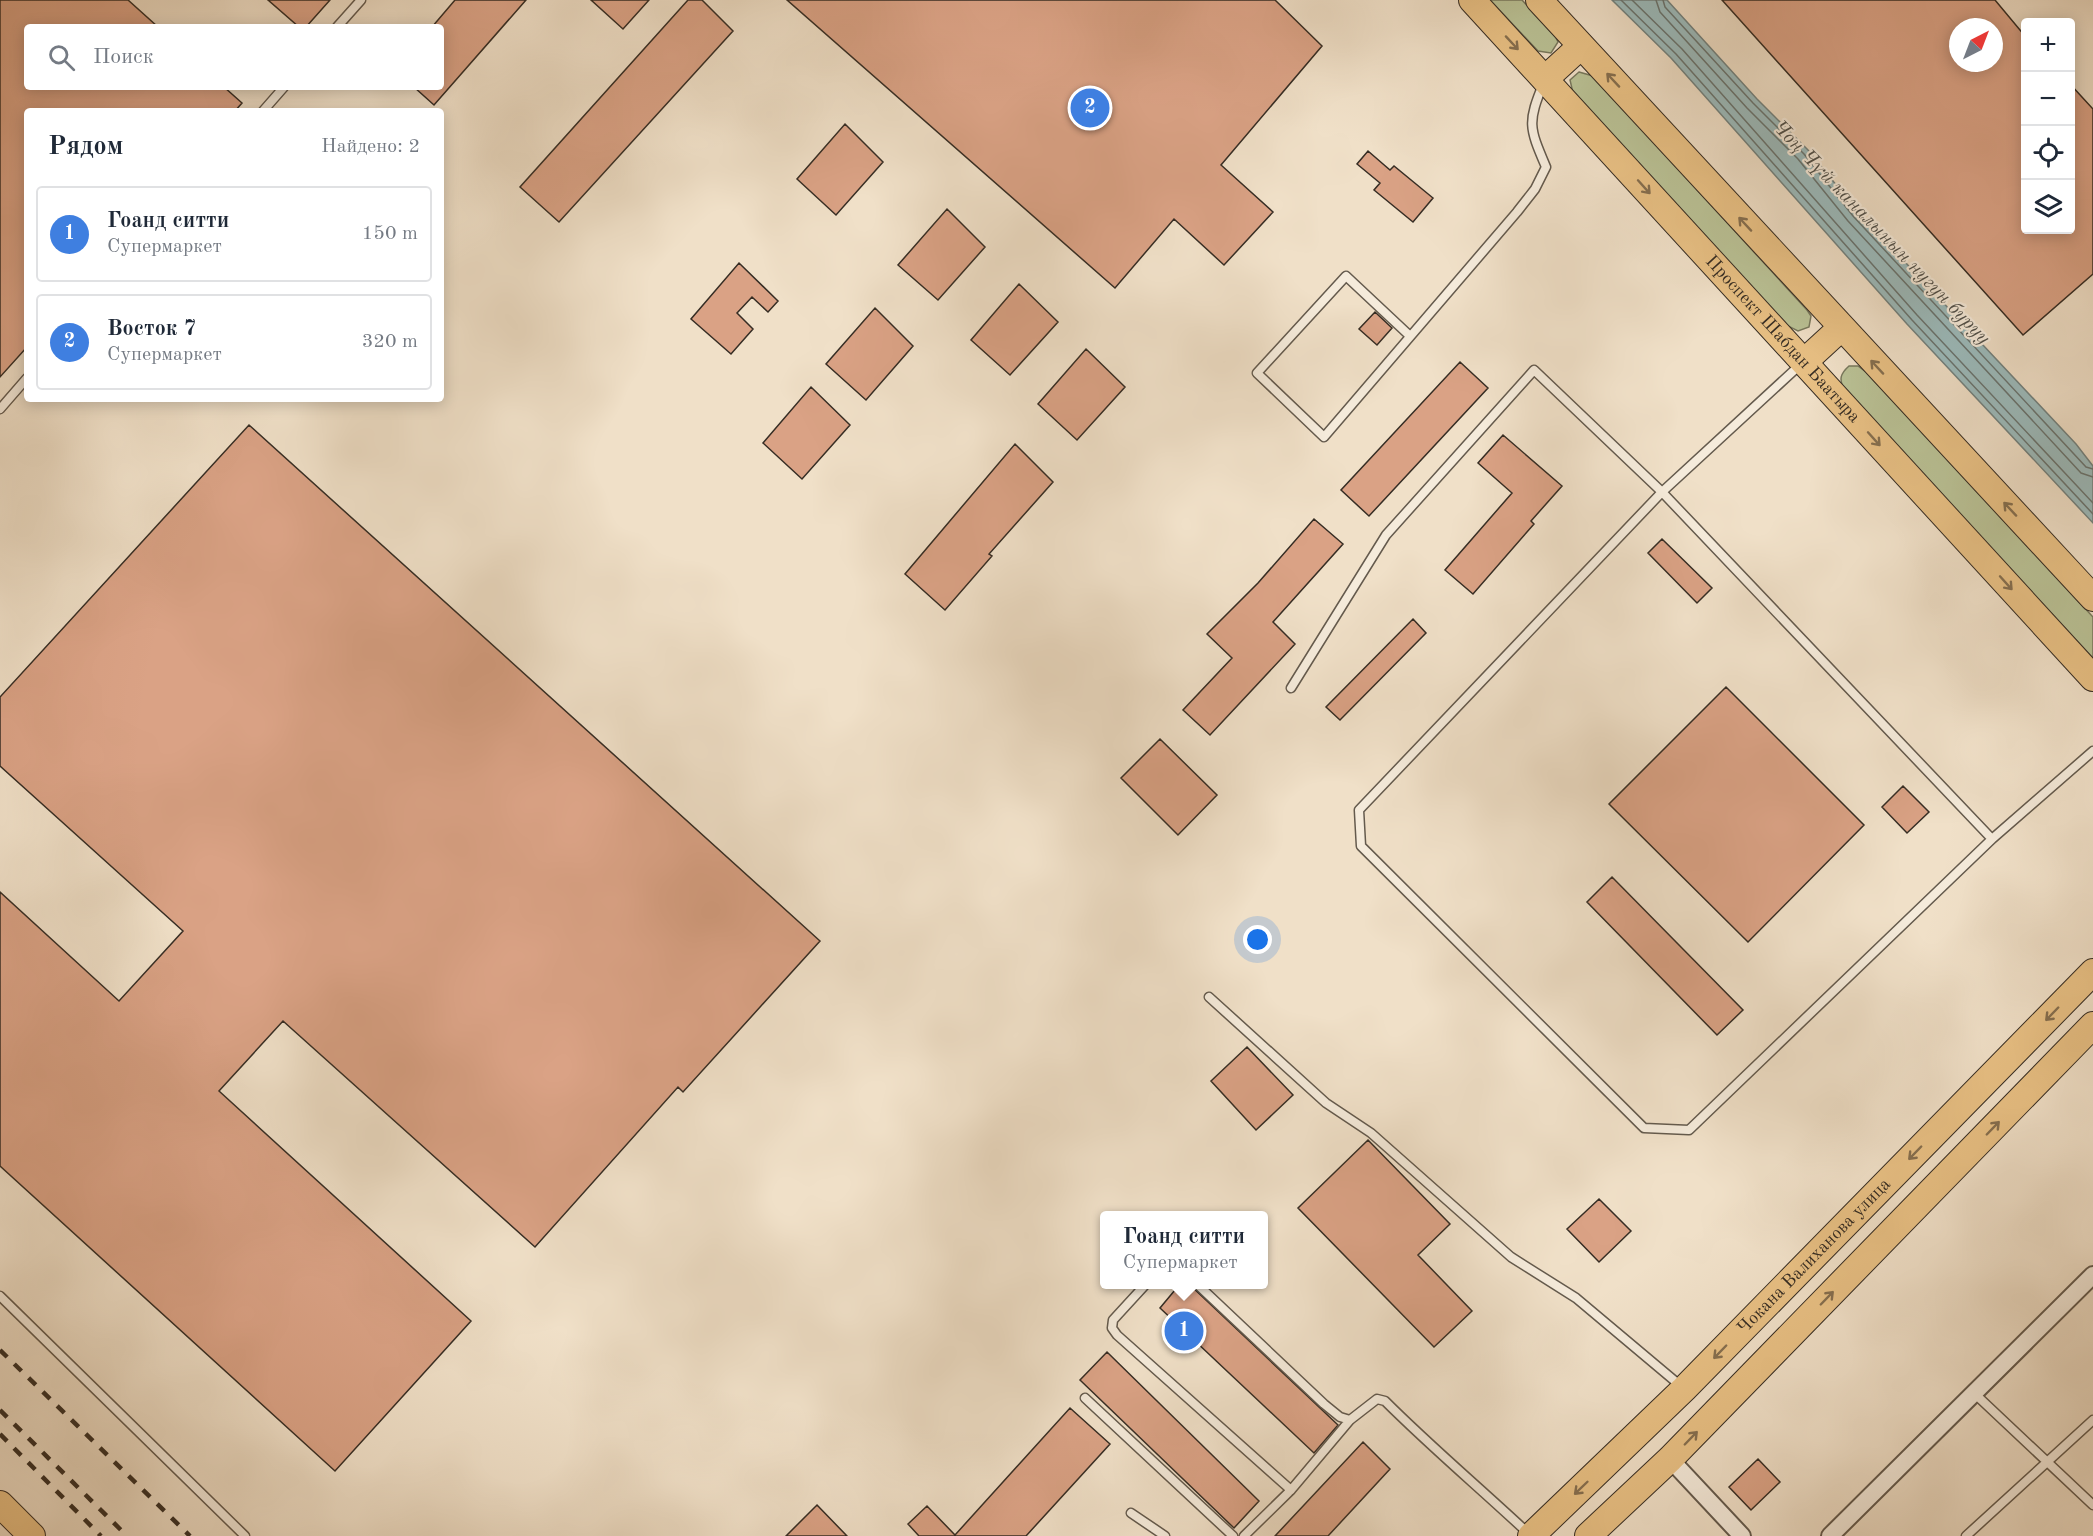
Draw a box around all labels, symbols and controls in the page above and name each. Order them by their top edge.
north arrow [1949,18,2003,72]
map controls [2021,18,2075,234]
button: + [2021,18,2075,72]
search box [24,24,444,90]
one-way arrow [1505,35,1519,50]
icon: search [45,41,78,74]
text: Поиск [93,46,154,68]
button: − [2021,72,2075,126]
one-way arrow [1605,73,1620,88]
pin: 2 [1070,86,1110,130]
water label: Чоң Чүй каналынын нугун буруу [1769,117,1994,349]
button: locate [2021,126,2075,180]
text: Рядом [48,134,123,160]
text: Найдено: 2 [321,137,420,157]
one-way arrow [1636,179,1650,194]
button: layers [2021,180,2075,234]
text: Гоанд ситти [107,210,229,232]
one-way arrow [1738,216,1752,231]
text: 1 [64,224,75,244]
text: 150 m [362,224,418,244]
text: Супермаркет [107,237,222,257]
street label: Проспект Шабдан Баатыра [1702,252,1864,426]
text: Восток 7 [107,318,196,340]
text: 2 [64,332,75,352]
text: 320 m [362,332,418,352]
text: Супермаркет [107,345,222,365]
one-way arrow [1870,360,1884,375]
one-way arrow [1867,432,1881,447]
one-way arrow [2003,502,2017,517]
one-way arrow [1999,575,2013,590]
your location [1243,925,1272,954]
one-way arrow [2045,1006,2059,1021]
one-way arrow [1985,1121,1999,1136]
one-way arrow [1908,1145,1923,1160]
street label: Чокана Валиханова улица [1734,1175,1894,1338]
popup [1100,1211,1268,1289]
text: Гоанд ситти [1123,1226,1245,1248]
text: Супермаркет [1123,1253,1238,1273]
one-way arrow [1820,1290,1835,1305]
pin: 1 [1164,1308,1204,1354]
one-way arrow [1713,1344,1727,1359]
one-way arrow [1684,1430,1699,1445]
one-way arrow [1573,1481,1588,1495]

